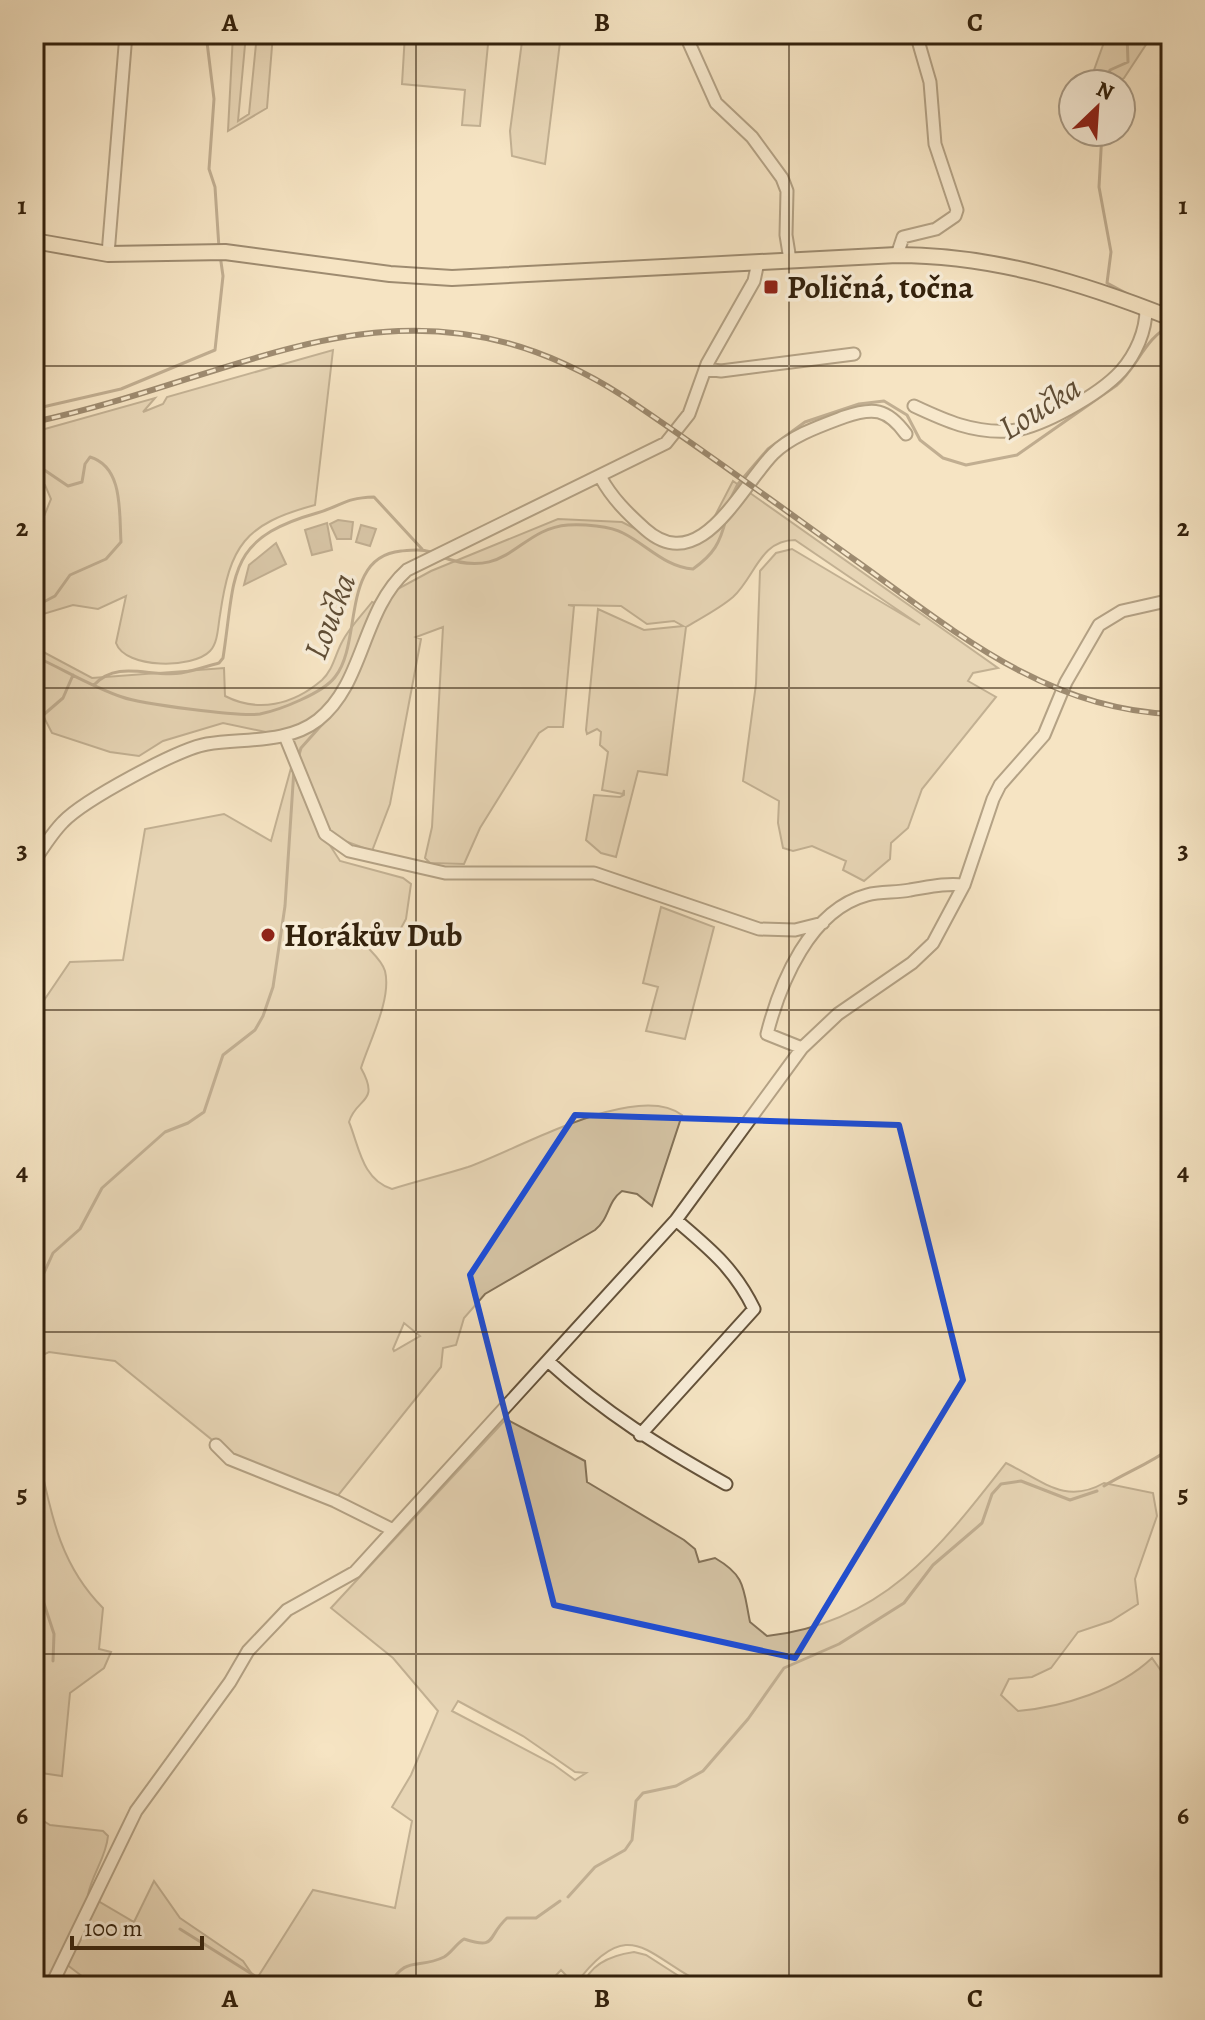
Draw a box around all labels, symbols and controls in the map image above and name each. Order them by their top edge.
text: A [221,5,239,40]
text: B [594,5,610,40]
text: C [967,5,983,40]
north arrow [1057,68,1137,148]
text: N [1091,74,1119,108]
text: 1 [17,188,27,223]
text: 1 [1178,188,1188,223]
place label: Poličná, točna [787,265,974,309]
marker: Poličná, točna [762,278,780,296]
water label: Loučka [989,364,1089,451]
text: 2 [16,510,29,545]
text: 2 [1177,510,1190,545]
water label: Loučka [292,566,367,666]
text: 3 [16,832,28,867]
text: 3 [1177,832,1189,867]
place label: Horákův Dub [284,913,463,957]
marker: Horákův Dub [259,926,277,944]
text: 4 [16,1154,28,1189]
text: 4 [1177,1154,1189,1189]
text: 5 [16,1476,28,1511]
text: 5 [1177,1476,1189,1511]
text: 6 [16,1798,28,1833]
text: 6 [1177,1798,1189,1833]
scale bar [72,1900,202,1950]
text: 100 m [84,1912,143,1944]
text: A [221,1981,239,2016]
text: B [594,1981,610,2016]
text: C [967,1981,983,2016]

